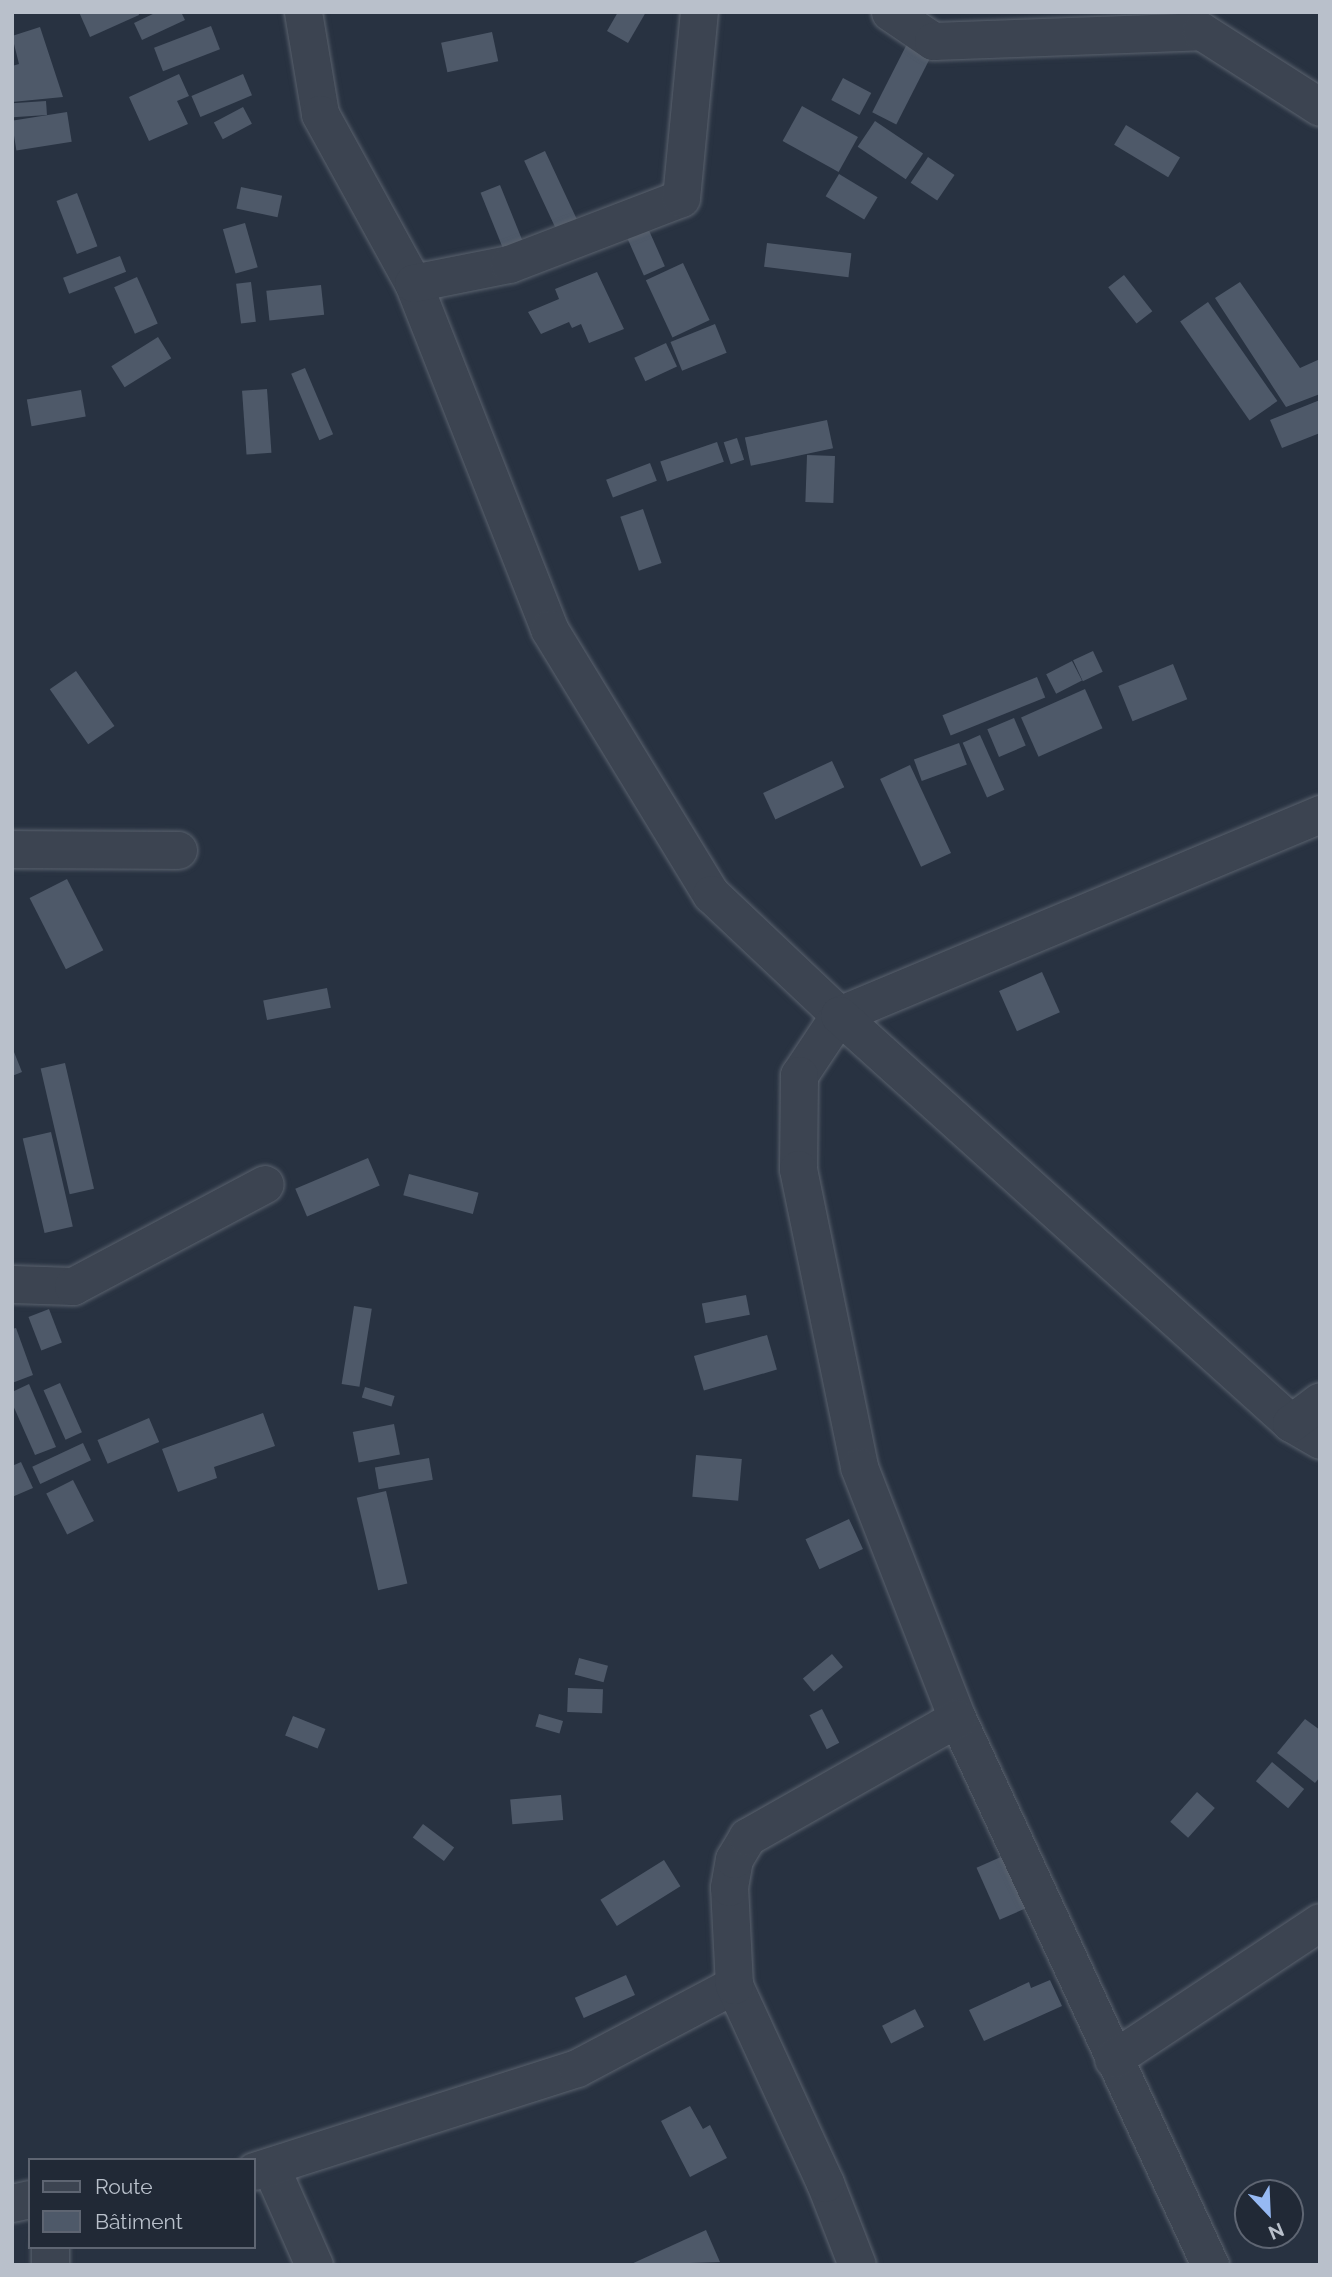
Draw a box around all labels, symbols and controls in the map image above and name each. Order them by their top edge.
legend [28,2158,256,2249]
text: Route [95,2174,153,2199]
north arrow [1234,2179,1304,2249]
text: Bâtiment [95,2209,183,2234]
text: N [1265,2219,1287,2244]

